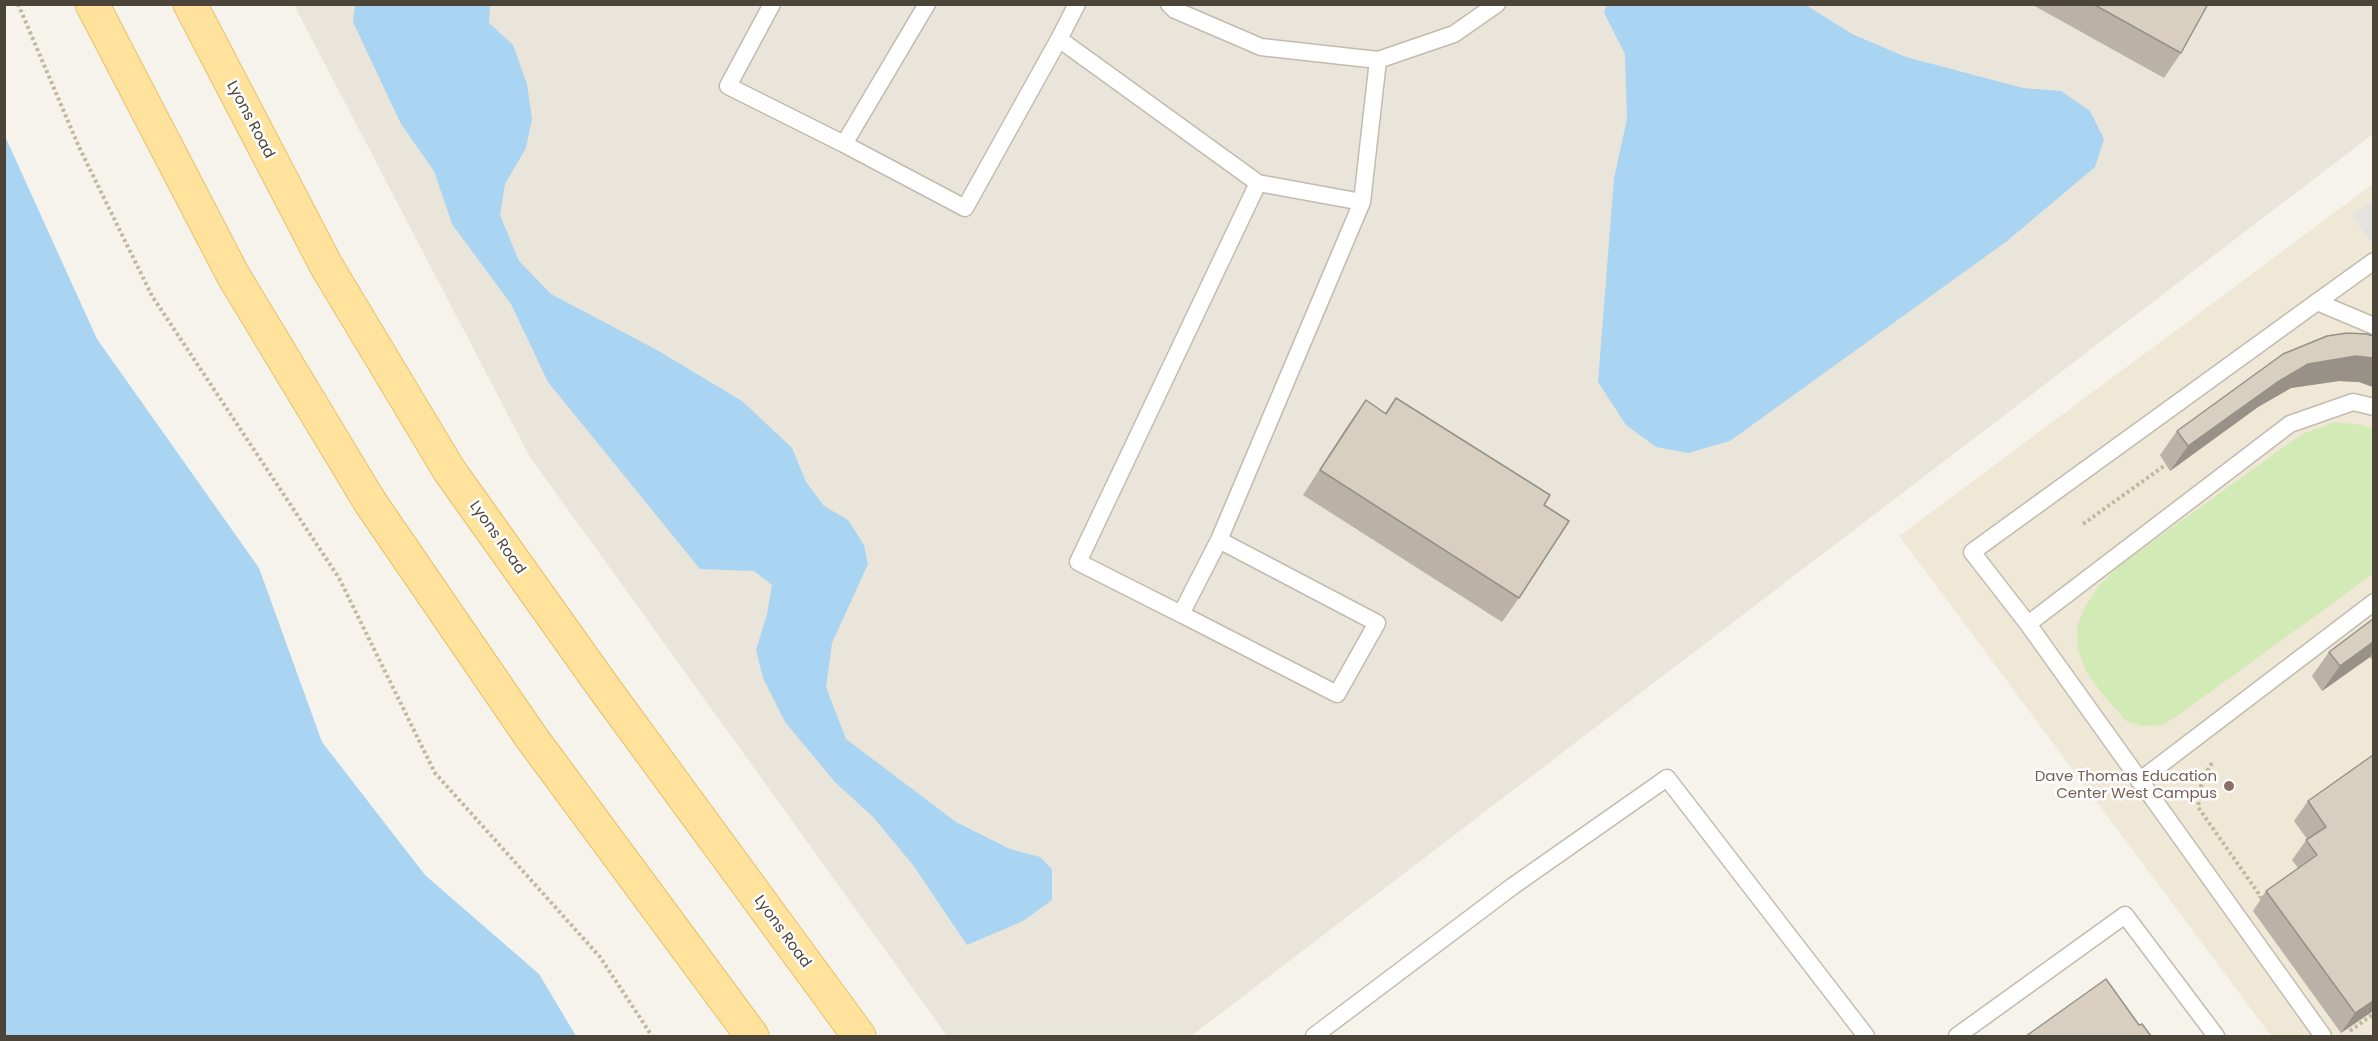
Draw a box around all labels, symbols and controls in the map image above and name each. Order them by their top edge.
street label: Lyons Road [222,78,278,162]
street label: Lyons Road [465,498,529,578]
place label: Dave Thomas Education Center West Campus [2035,768,2217,803]
marker: Dave Thomas Education Center West Campus [2222,779,2236,793]
street label: Lyons Road [750,892,814,972]

